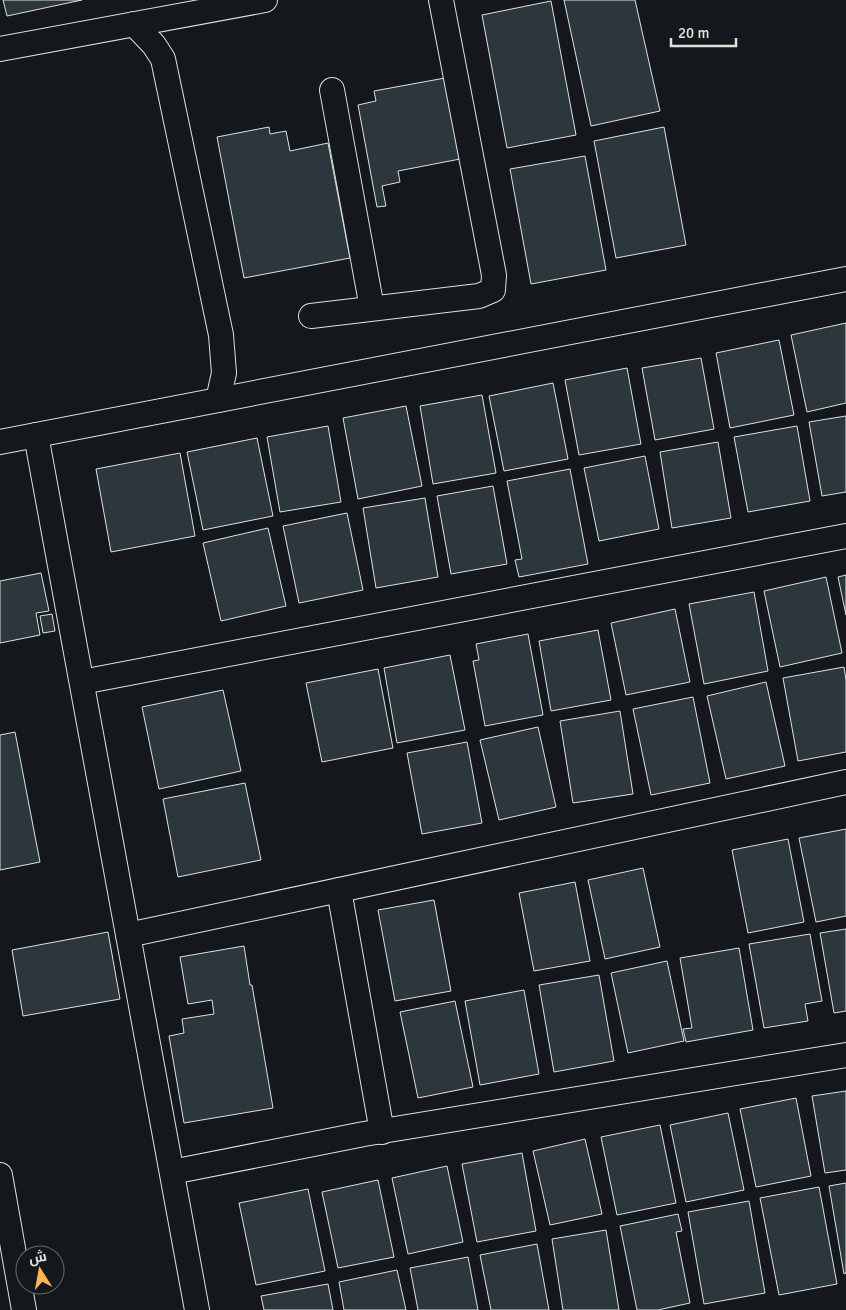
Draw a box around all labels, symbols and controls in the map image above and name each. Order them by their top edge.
scale bar [671,15,736,47]
text: 20 m [678,24,709,42]
north arrow [15,1245,65,1295]
text: ش [27,1248,48,1268]

